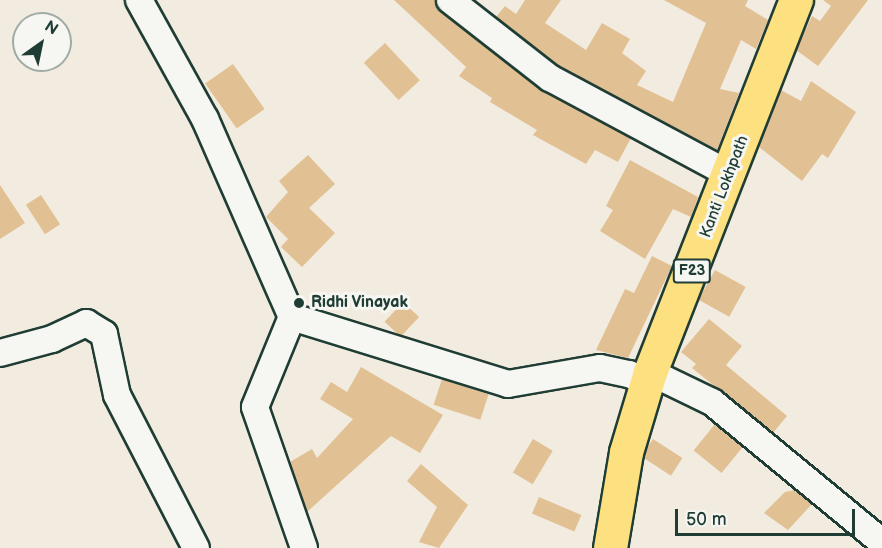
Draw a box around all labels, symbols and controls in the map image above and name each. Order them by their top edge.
north arrow [12,12,72,72]
text: N [41,17,61,39]
street label: Kanti Lokhpath [697,133,753,241]
road number: F23 [672,259,712,283]
place label: Ridhi Vinayak [311,293,409,313]
marker: Ridhi Vinayak [292,296,306,310]
scale bar [678,497,858,535]
text: 50 m [686,509,727,530]

